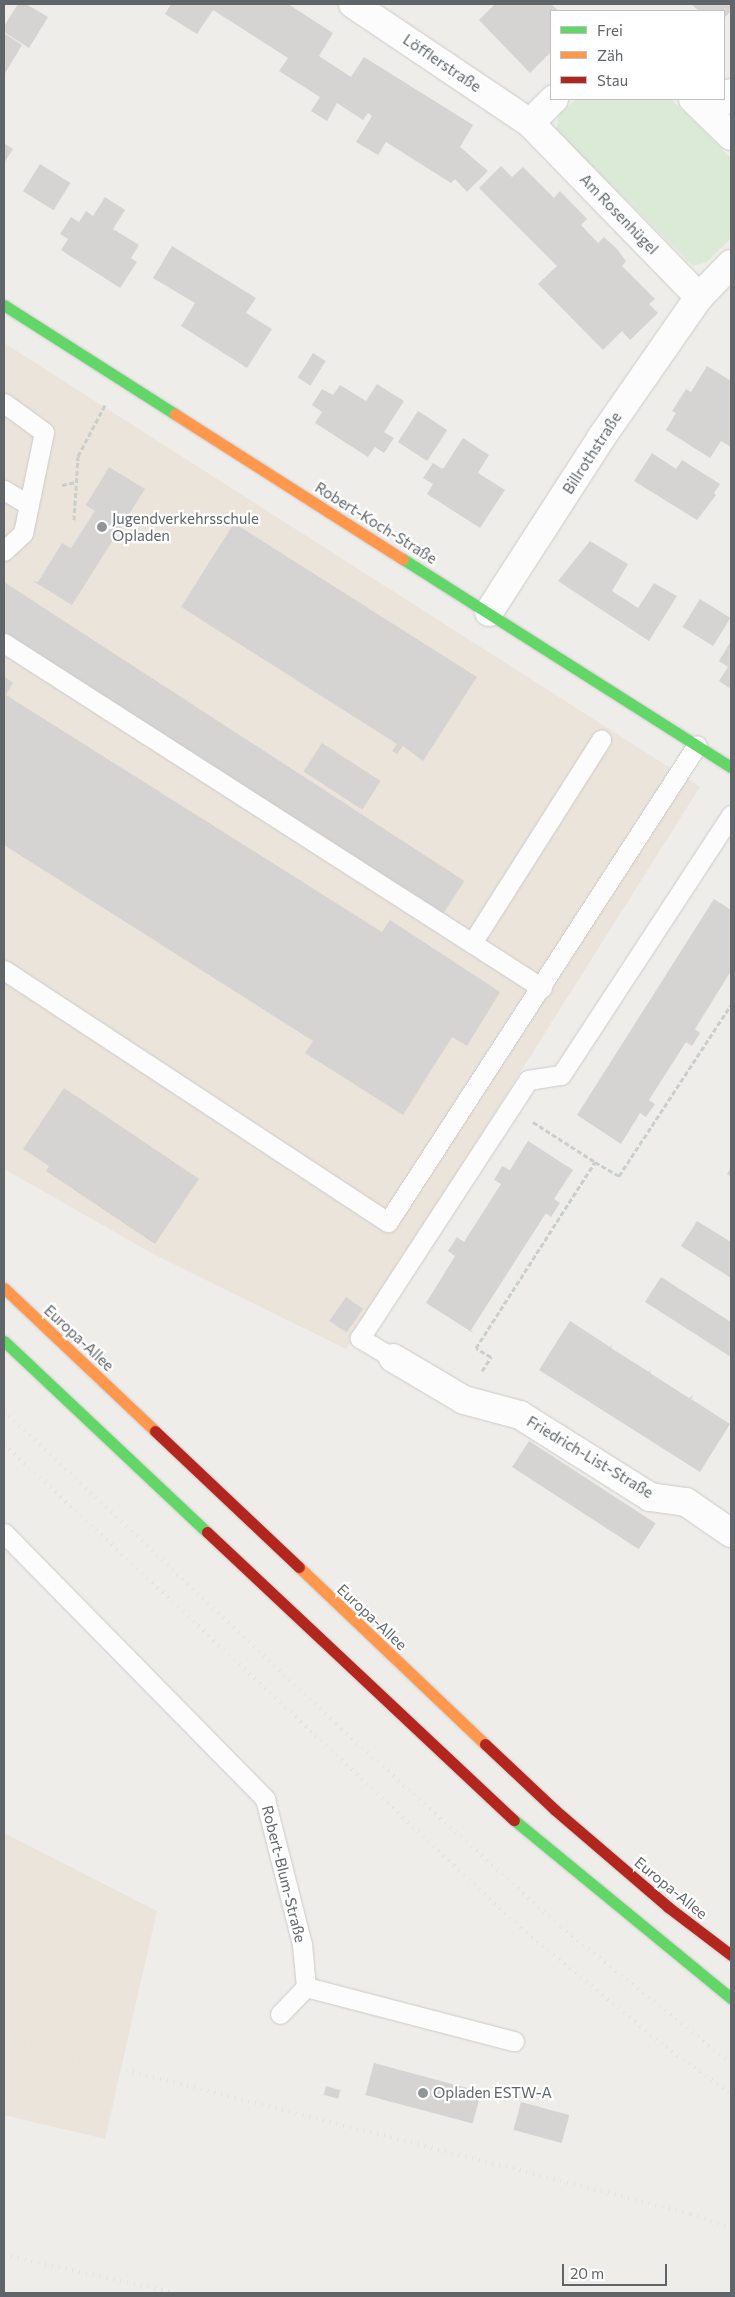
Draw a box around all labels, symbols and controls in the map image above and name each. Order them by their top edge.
legend [550,10,725,100]
text: Frei [597,21,623,39]
street label: Löfflerstraße [400,30,484,96]
text: Zäh [597,46,623,64]
text: Stau [597,71,628,89]
street label: Am Rosenhügel [576,170,662,258]
street label: Billrothstraße [559,409,625,497]
street label: Robert-Koch-Straße [312,478,440,568]
place label: Jugendverkehrsschule Opladen [112,509,259,544]
marker: Jugendverkehrsschule Opladen [96,521,108,533]
street label: Europa-Allee [40,1301,118,1375]
street label: Friedrich-List-Straße [524,1412,656,1502]
street label: Europa-Allee [333,1580,411,1654]
street label: Robert-Blum-Straße [258,1804,310,1944]
street label: Europa-Allee [631,1853,711,1923]
place label: Opladen ESTW-A [433,2084,552,2102]
marker: Opladen ESTW-A [417,2087,429,2099]
scale bar [565,2254,670,2286]
text: 20 m [570,2264,604,2282]

